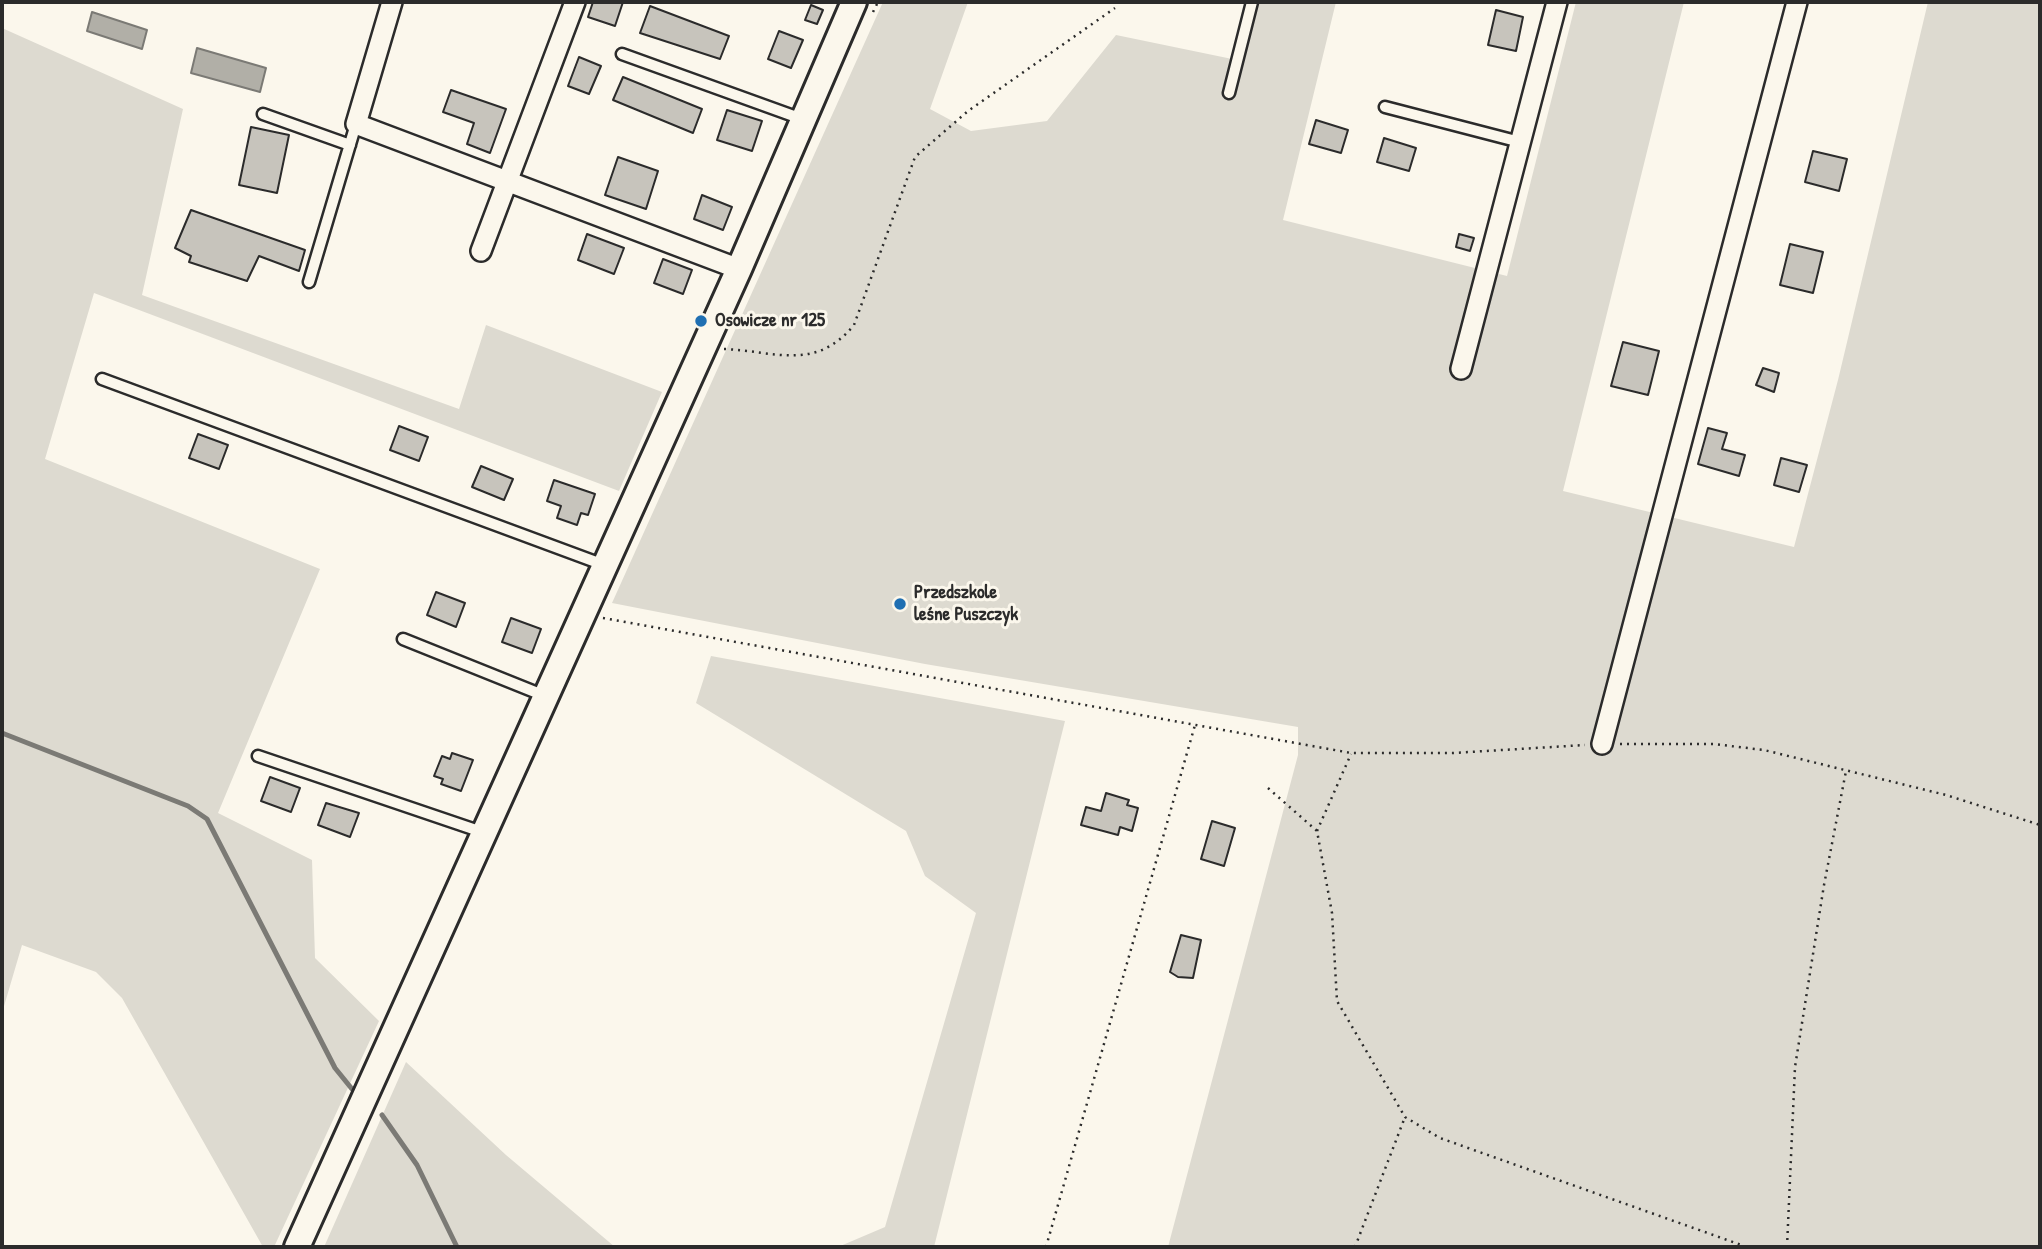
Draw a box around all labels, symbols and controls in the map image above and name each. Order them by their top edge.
place label: Osowicze nr 125 [715,310,825,332]
marker: Osowicze nr 125 [693,313,709,329]
place label: Przedszkole leśne Puszczyk [914,582,1018,626]
marker: Przedszkole leśne Puszczyk [892,596,908,612]

